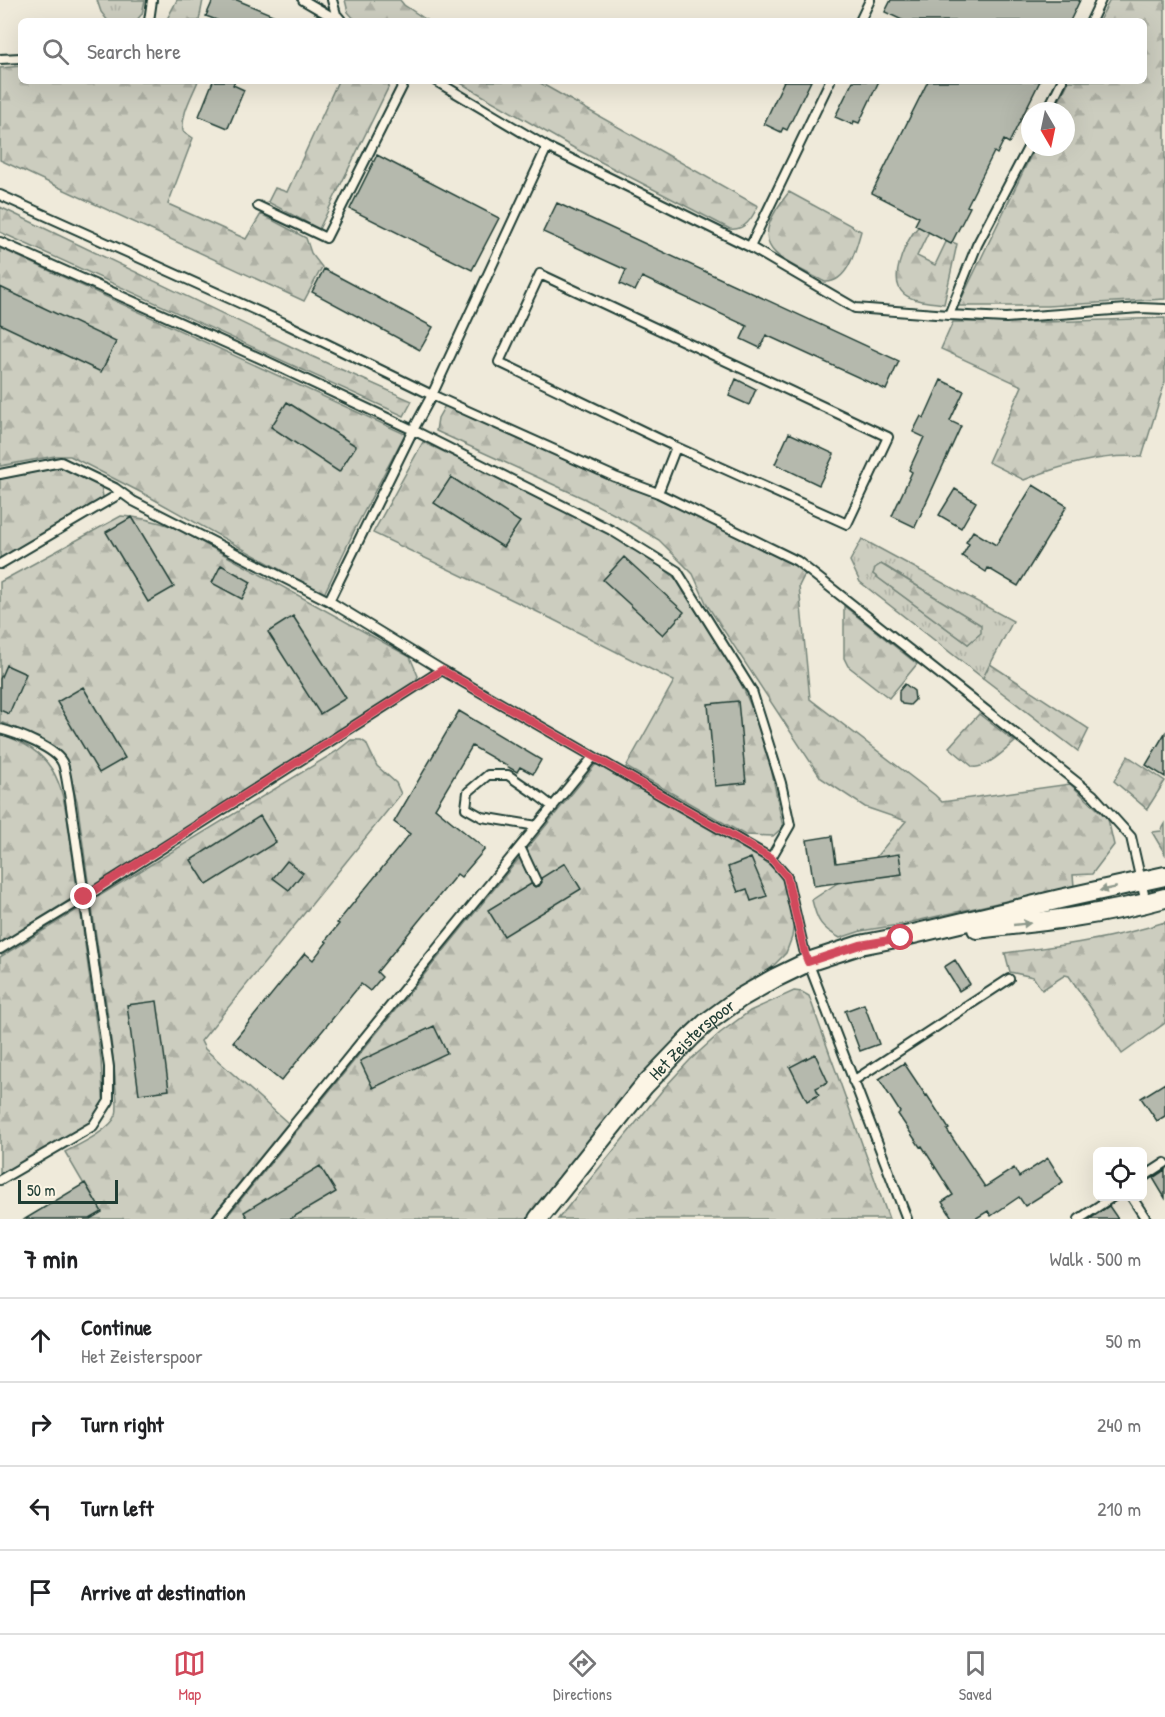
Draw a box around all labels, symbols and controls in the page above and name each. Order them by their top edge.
search box [18,18,1147,84]
icon: search [39,35,72,68]
text: Search here [87,36,181,66]
north arrow [1021,102,1075,156]
route end [70,883,96,909]
one-way arrow [1098,885,1117,894]
one-way arrow [1012,919,1031,929]
route start [887,924,913,950]
street label: Het Zeisterspoor [643,993,740,1086]
map controls [1093,1147,1147,1201]
button: locate [1093,1147,1147,1201]
scale bar [18,1177,118,1204]
text: 50 m [27,1179,56,1201]
text: 7 min [24,1241,78,1276]
text: Walk · 500 m [1049,1245,1141,1272]
text: Continue [81,1312,152,1342]
icon: ahead [24,1324,57,1357]
text: 50 m [1105,1327,1141,1354]
text: Het Zeisterspoor [81,1342,203,1369]
icon: right [24,1408,57,1441]
text: Turn right [81,1409,164,1439]
text: 240 m [1097,1411,1141,1438]
icon: left [24,1492,57,1525]
text: Turn left [81,1493,154,1523]
text: 210 m [1097,1495,1141,1522]
icon: arrive [24,1576,57,1609]
text: Arrive at destination [81,1577,246,1607]
tab: Map [173,1647,206,1705]
tab: Directions [553,1647,612,1705]
tab: Saved [959,1647,992,1705]

